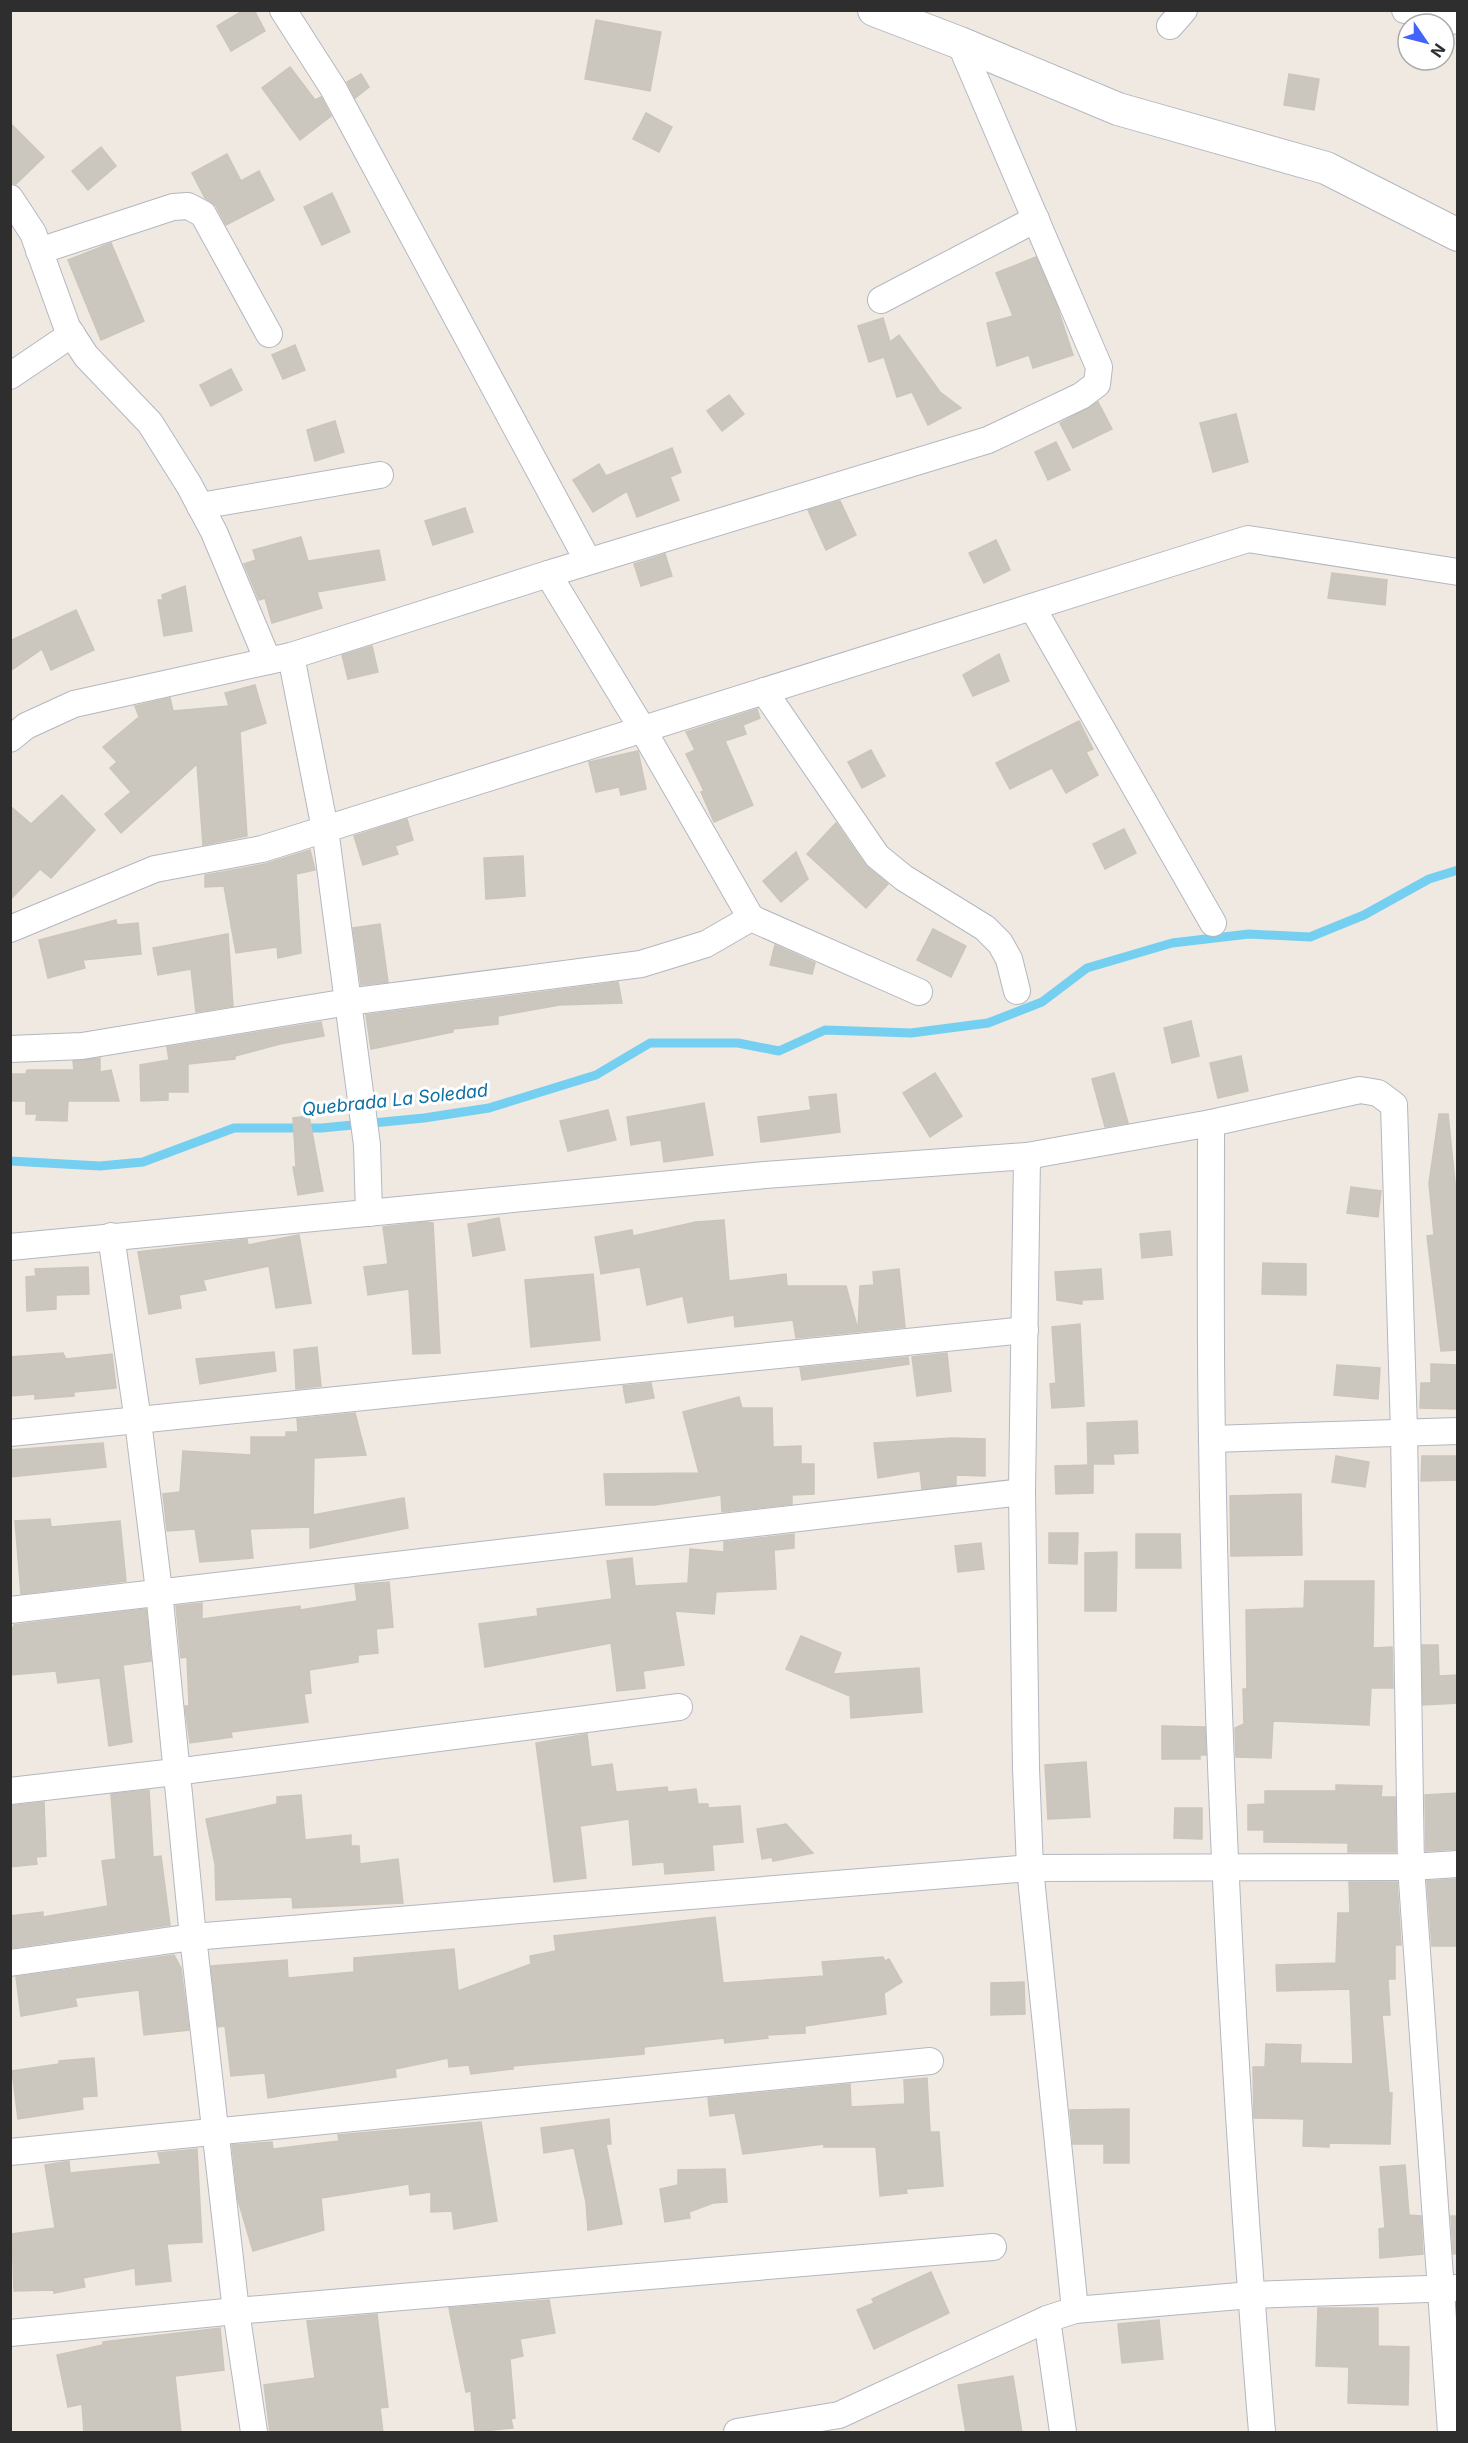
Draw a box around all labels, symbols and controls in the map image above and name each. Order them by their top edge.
north arrow [1396,12,1456,72]
text: N [1427,40,1450,61]
water label: Quebrada La Soledad [301,1079,489,1120]

